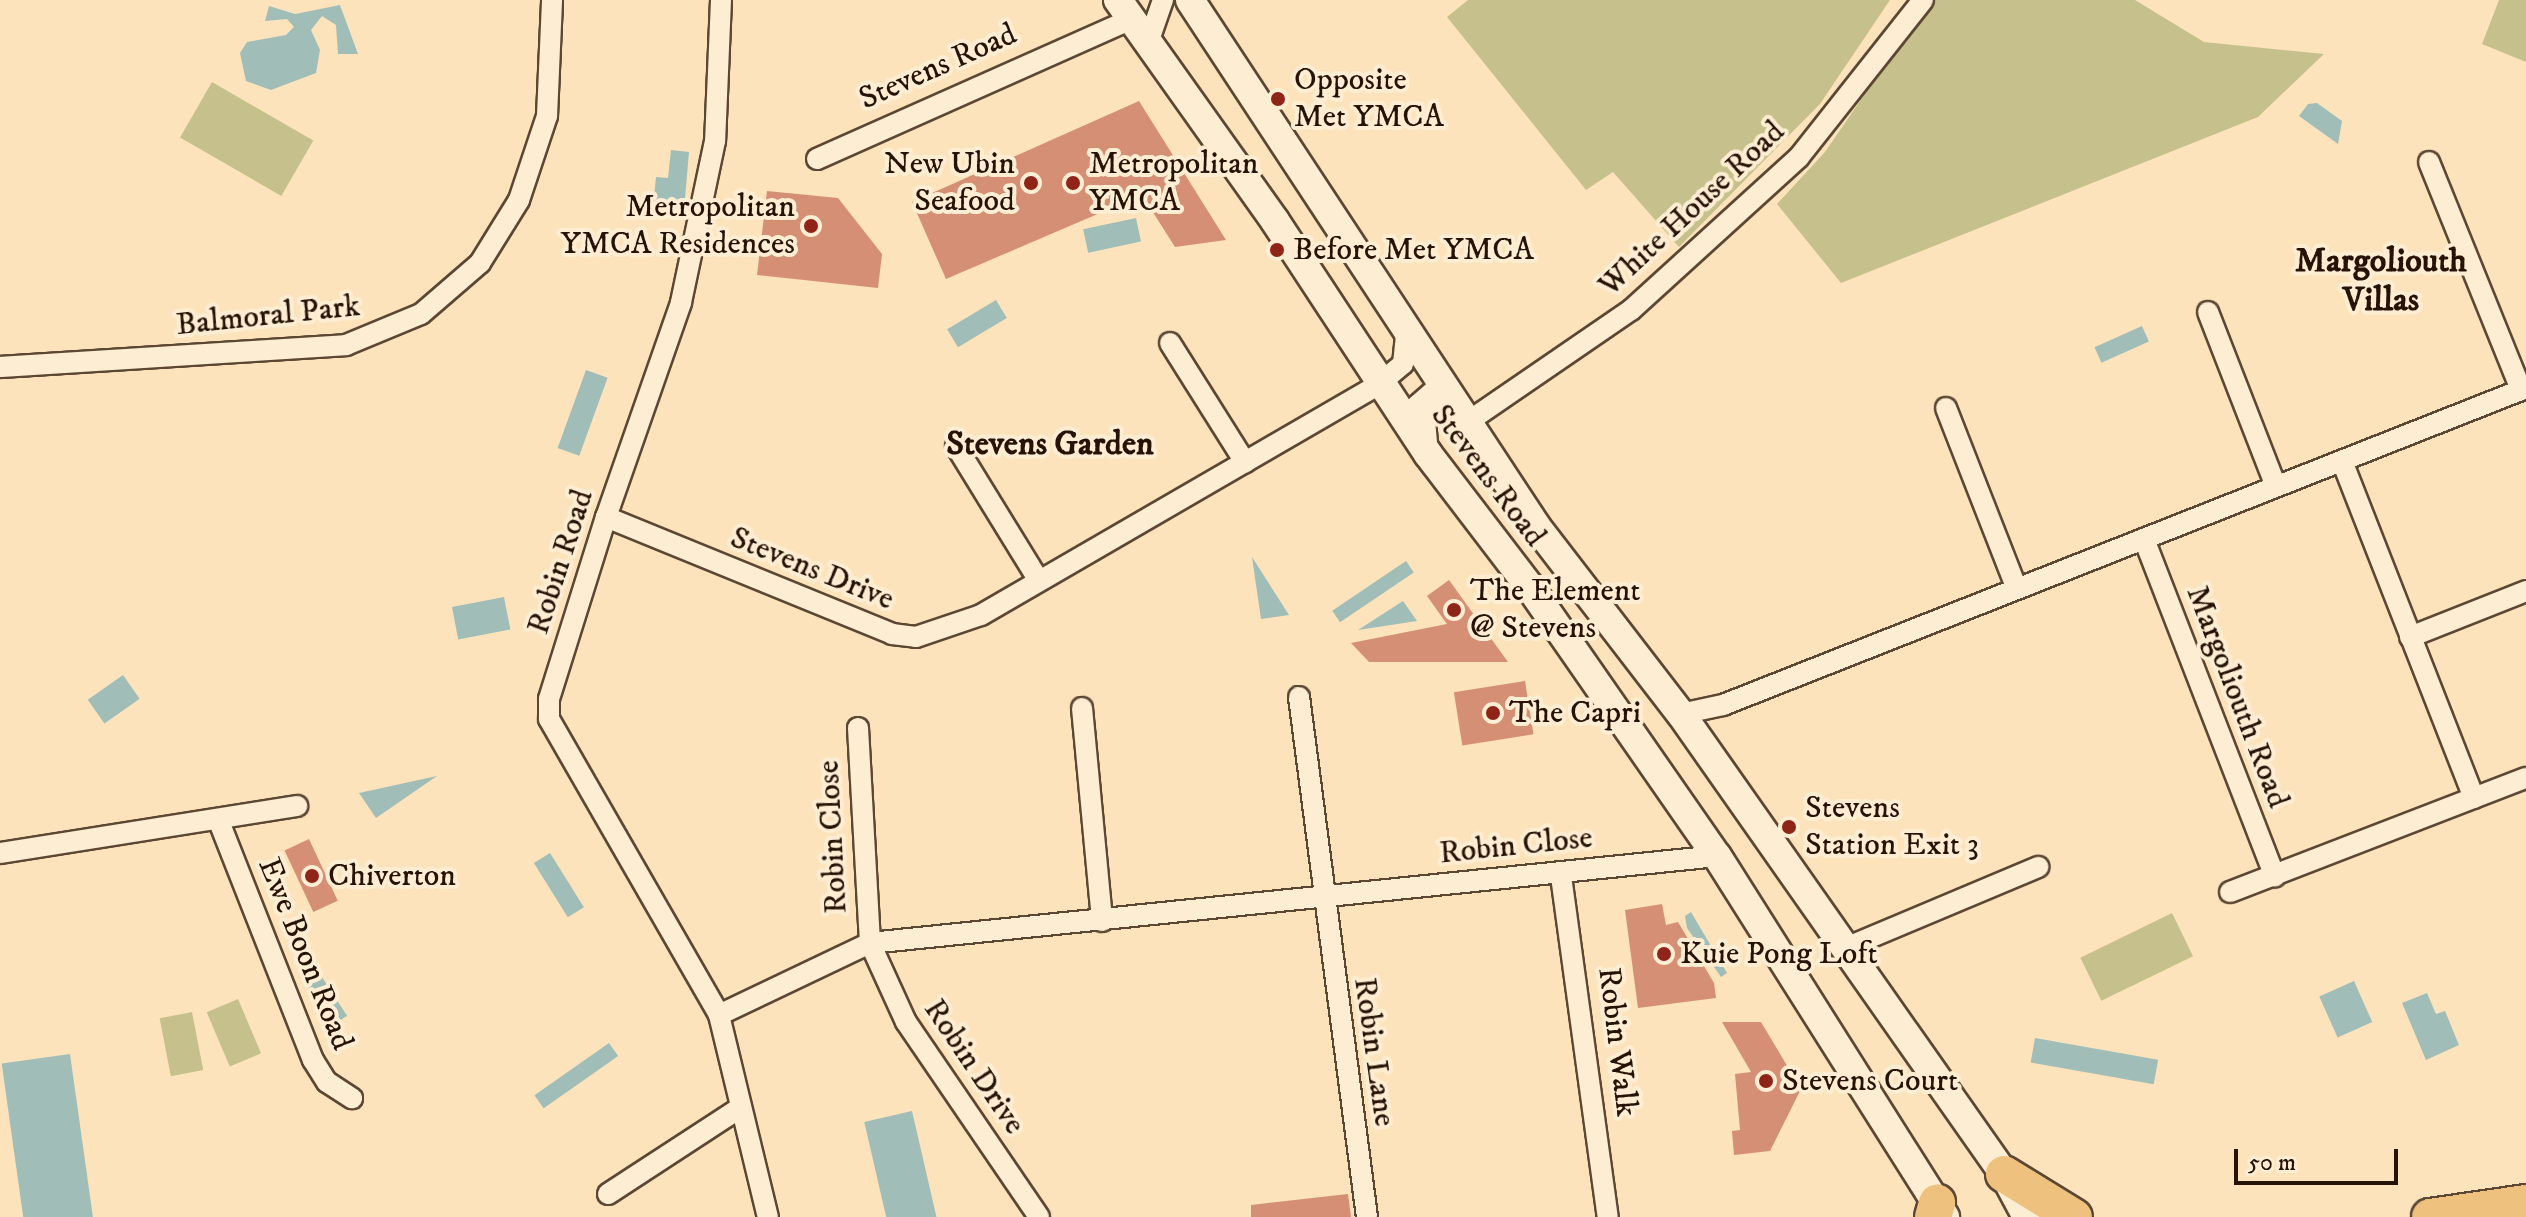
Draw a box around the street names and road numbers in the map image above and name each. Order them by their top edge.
street label: Stevens Road [853,15,1023,119]
street label: White House Road [1591,113,1793,305]
street label: Balmoral Park [174,287,362,345]
street label: Stevens Road [1422,397,1554,555]
street label: Robin Road [520,485,602,639]
street label: Stevens Drive [725,519,899,619]
street label: Margoliouth Road [2177,581,2297,813]
street label: Robin Close [810,759,856,915]
street label: Robin Close [1438,819,1594,873]
street label: Ewe Boon Road [249,852,361,1056]
street label: Robin Walk [1589,965,1645,1119]
street label: Robin Lane [1345,975,1403,1129]
street label: Robin Drive [915,992,1033,1142]

